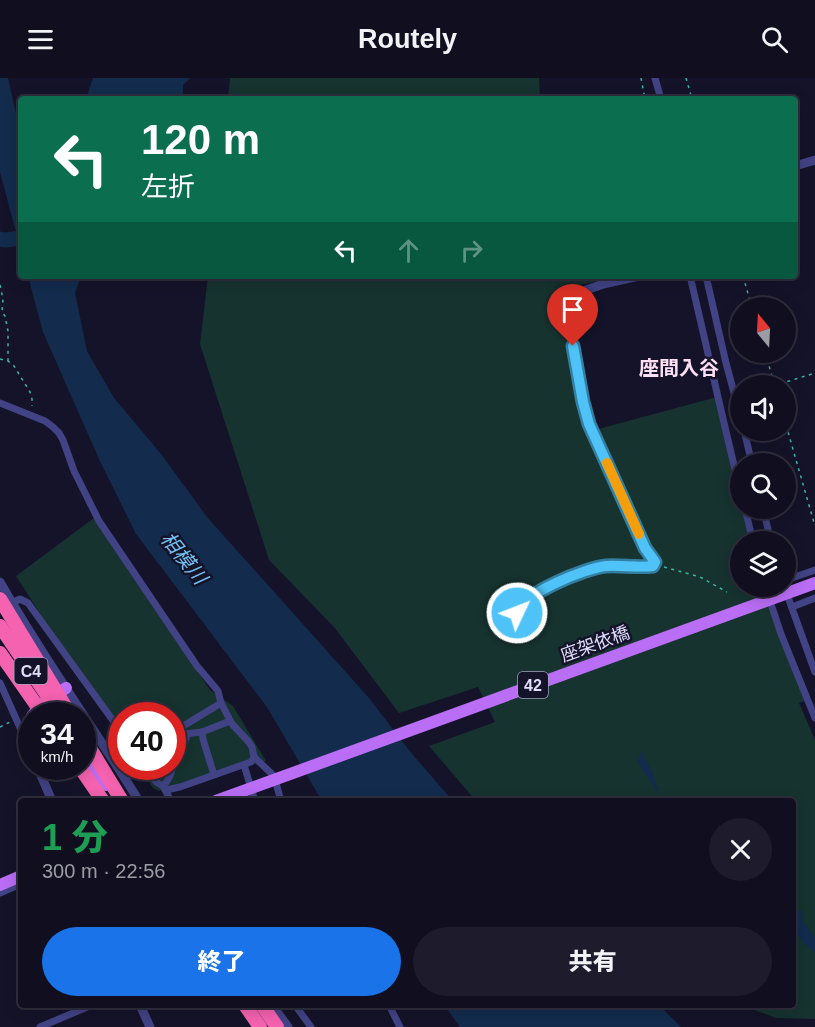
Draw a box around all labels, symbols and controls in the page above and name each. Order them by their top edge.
icon: menu [24,23,57,56]
icon: search [758,23,791,56]
text: Routely [358,24,457,54]
text: 120 m [141,116,260,163]
icon: left [42,120,120,198]
text: 左折 [141,172,195,202]
icon: left [329,234,362,267]
icon: ahead [392,234,425,267]
icon: right [455,234,488,267]
pin [547,284,598,346]
icon: arrive [556,293,589,326]
north arrow [730,297,796,363]
map controls [730,297,796,597]
district label: 座間入谷 [639,357,719,379]
button: sound [730,375,796,441]
button: search [730,453,796,519]
water label: 相模川 [157,528,213,590]
button: layers [730,531,796,597]
position arrow [485,581,549,645]
street label: 座架依橋 [558,622,632,666]
road number: C4 [15,658,48,684]
road number: 42 [518,672,548,698]
speed limit sign: 40 [108,702,186,780]
text: 34 [40,717,74,750]
text: km/h [41,748,73,765]
text: 1 分 [42,817,108,858]
button: close [709,818,772,881]
text: 300 m · 22:56 [42,860,165,882]
button: 終了 [42,927,401,996]
button: 共有 [413,927,772,996]

